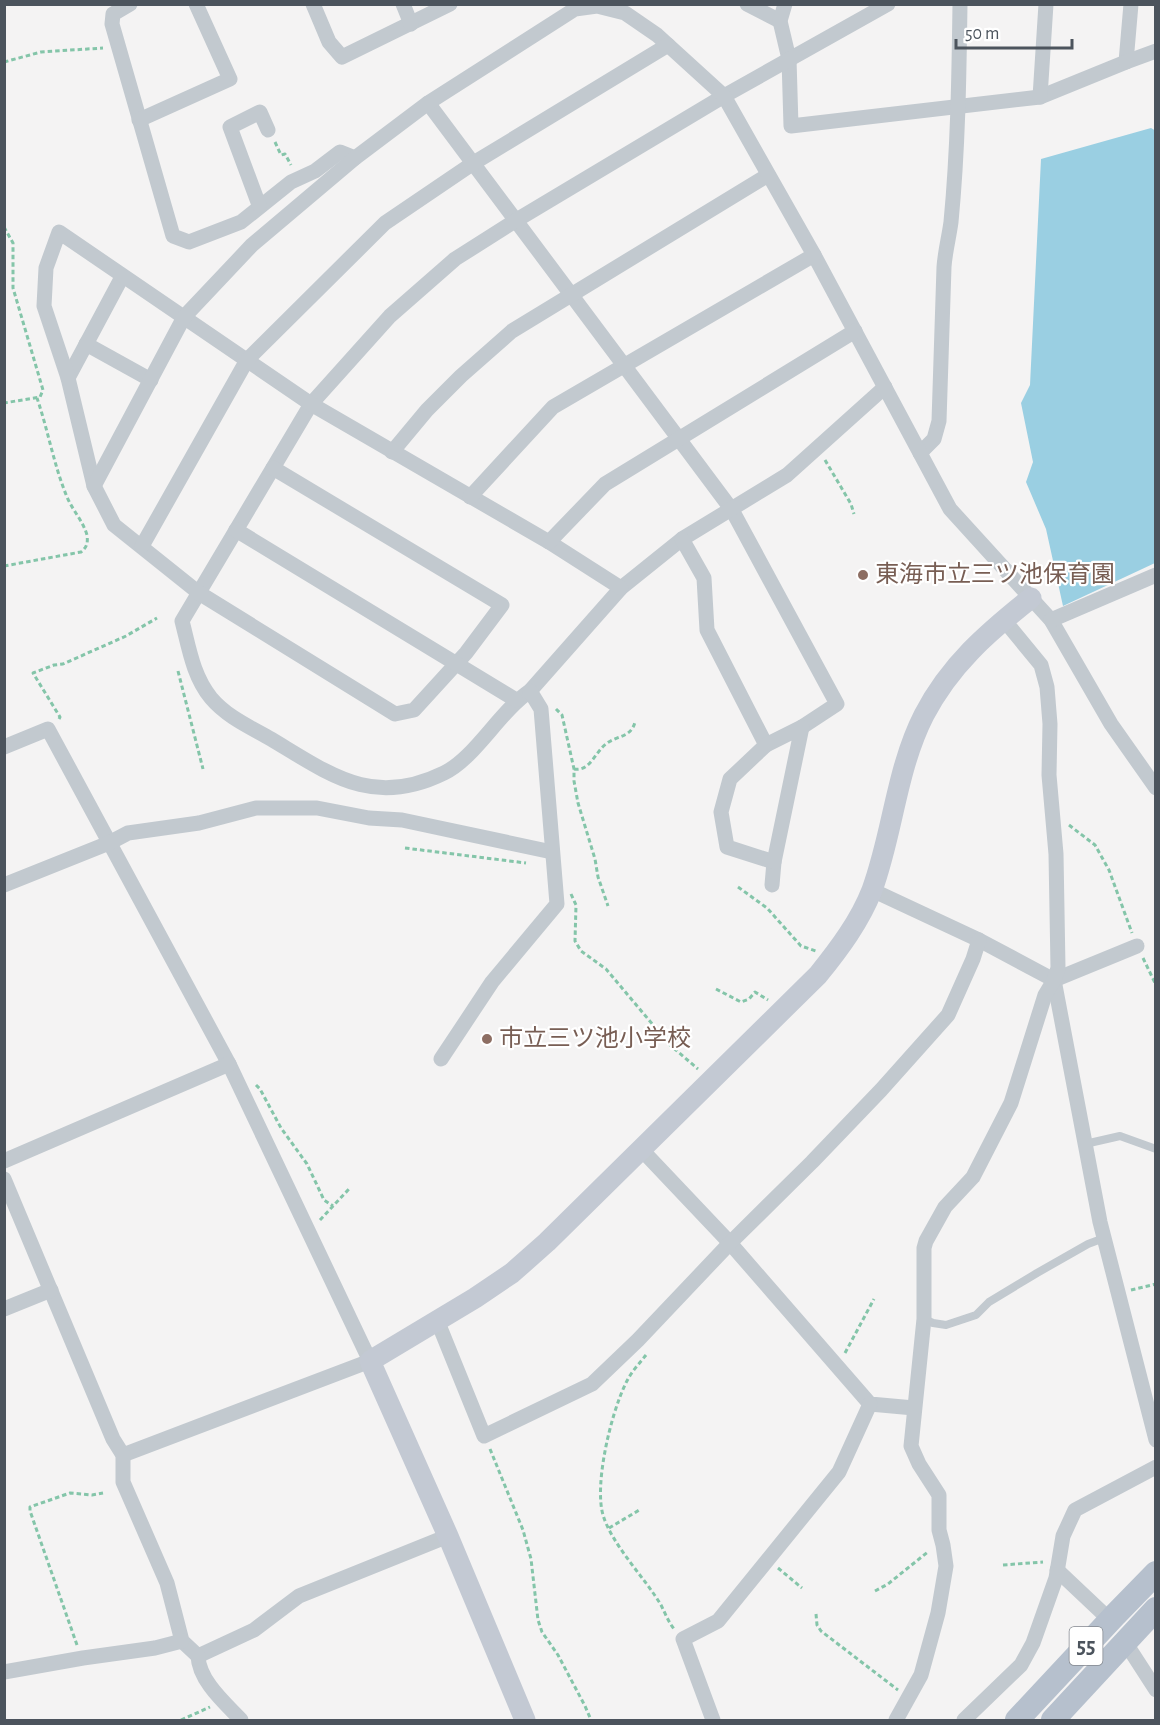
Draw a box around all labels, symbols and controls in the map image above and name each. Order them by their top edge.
scale bar [956,12,1072,50]
text: 50 m [965,25,999,43]
place label: 東海市立三ツ池保育園 [875,561,1115,587]
marker: 東海市立三ツ池保育園 [856,568,870,582]
place label: 市立三ツ池小学校 [499,1025,691,1051]
marker: 市立三ツ池小学校 [480,1032,494,1046]
road number: 55 [1070,1627,1102,1665]

